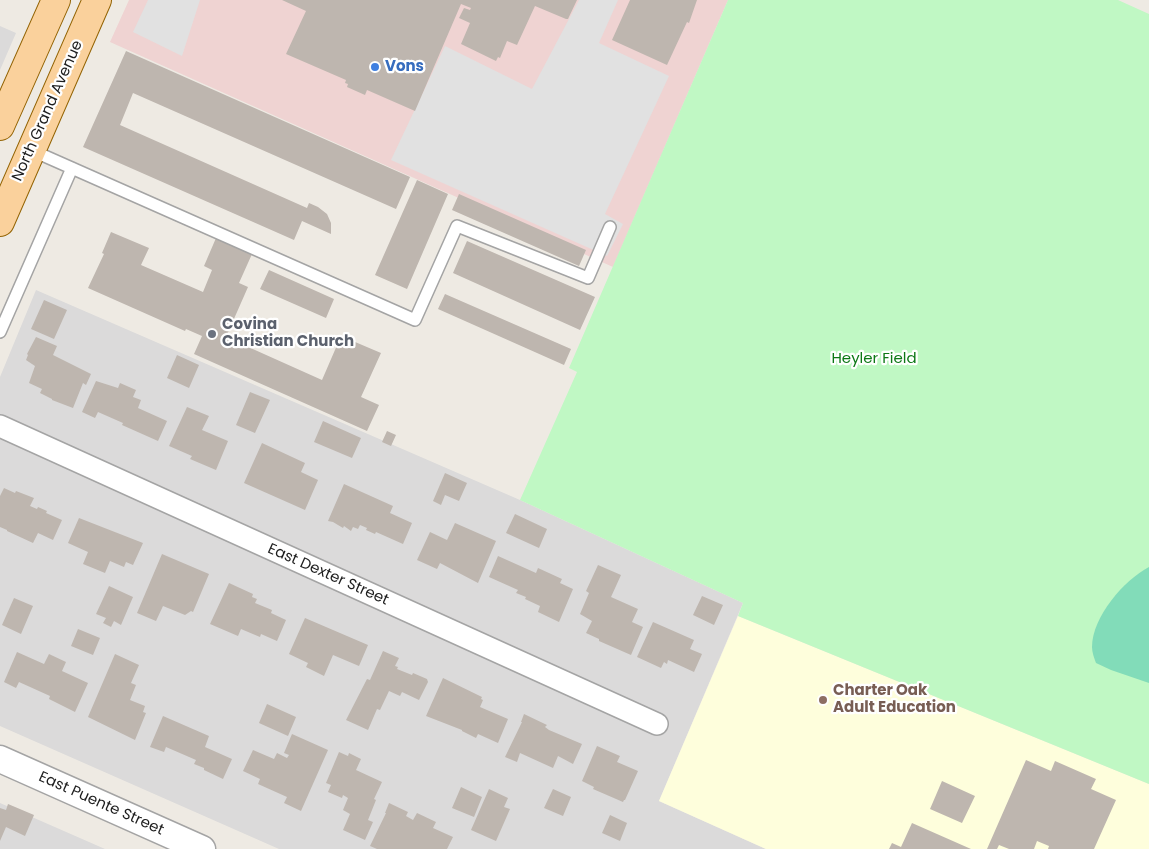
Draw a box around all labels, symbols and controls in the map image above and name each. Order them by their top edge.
street label: North Grand Avenue [9,38,87,184]
place label: Vons [385,58,424,76]
marker: Vons [369,61,381,73]
place label: Covina Christian Church [222,316,354,351]
marker: Covina Christian Church [206,328,218,340]
park label: Heyler Field [831,350,917,368]
street label: East Dexter Street [265,540,391,610]
place label: Charter Oak Adult Education [833,682,956,717]
marker: Charter Oak Adult Education [817,694,829,706]
street label: East Puente Street [36,768,166,840]

